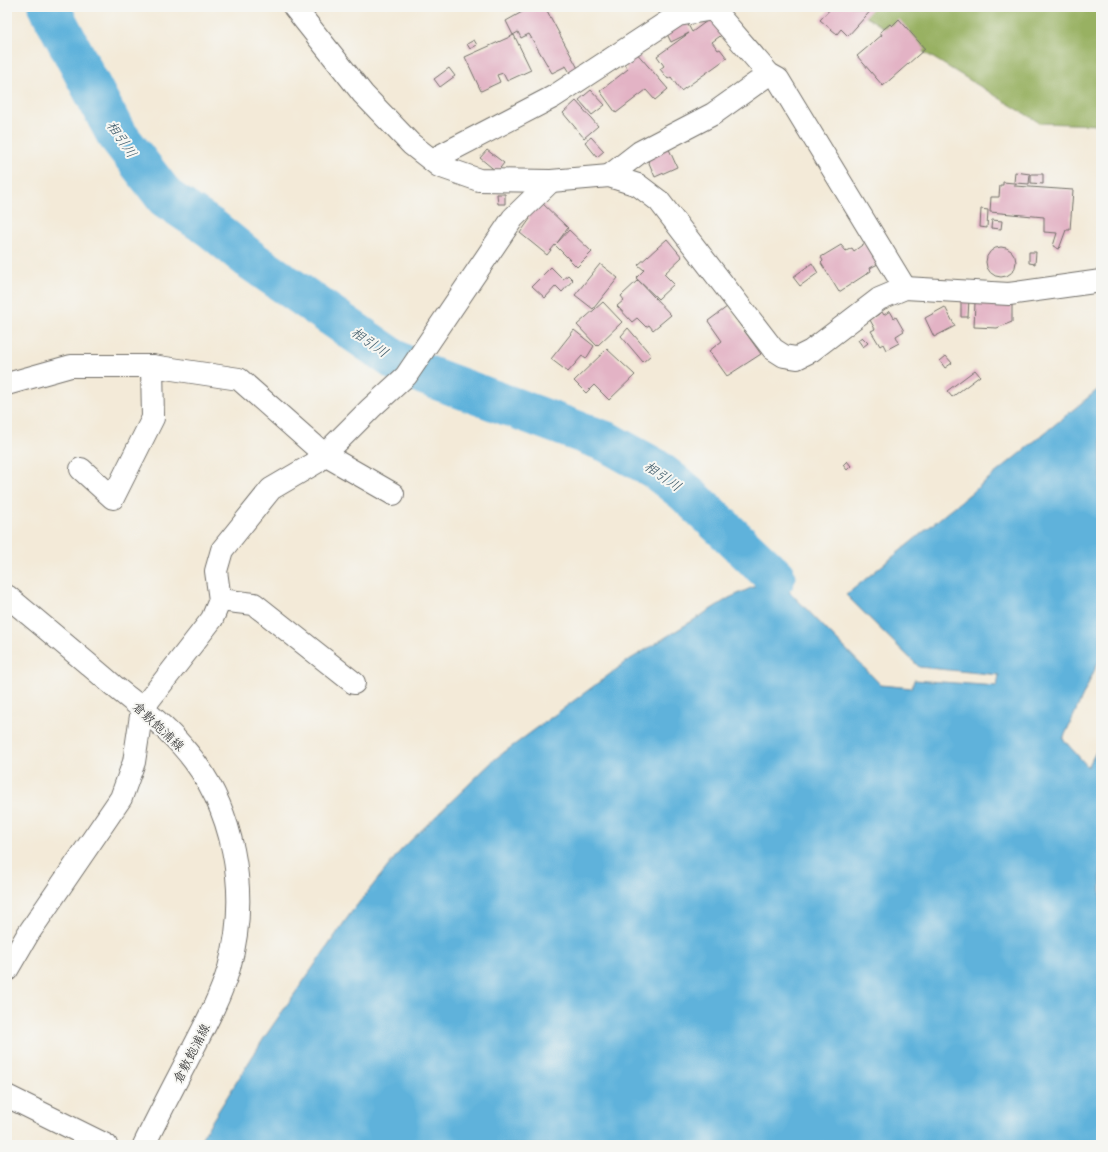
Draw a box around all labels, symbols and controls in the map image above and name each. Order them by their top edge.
water label: 相引川 [103,116,142,161]
water label: 相引川 [348,322,393,361]
water label: 相引川 [641,456,686,495]
street label: 倉敷飽浦線 [129,697,190,755]
street label: 倉敷飽浦線 [168,1019,214,1086]

